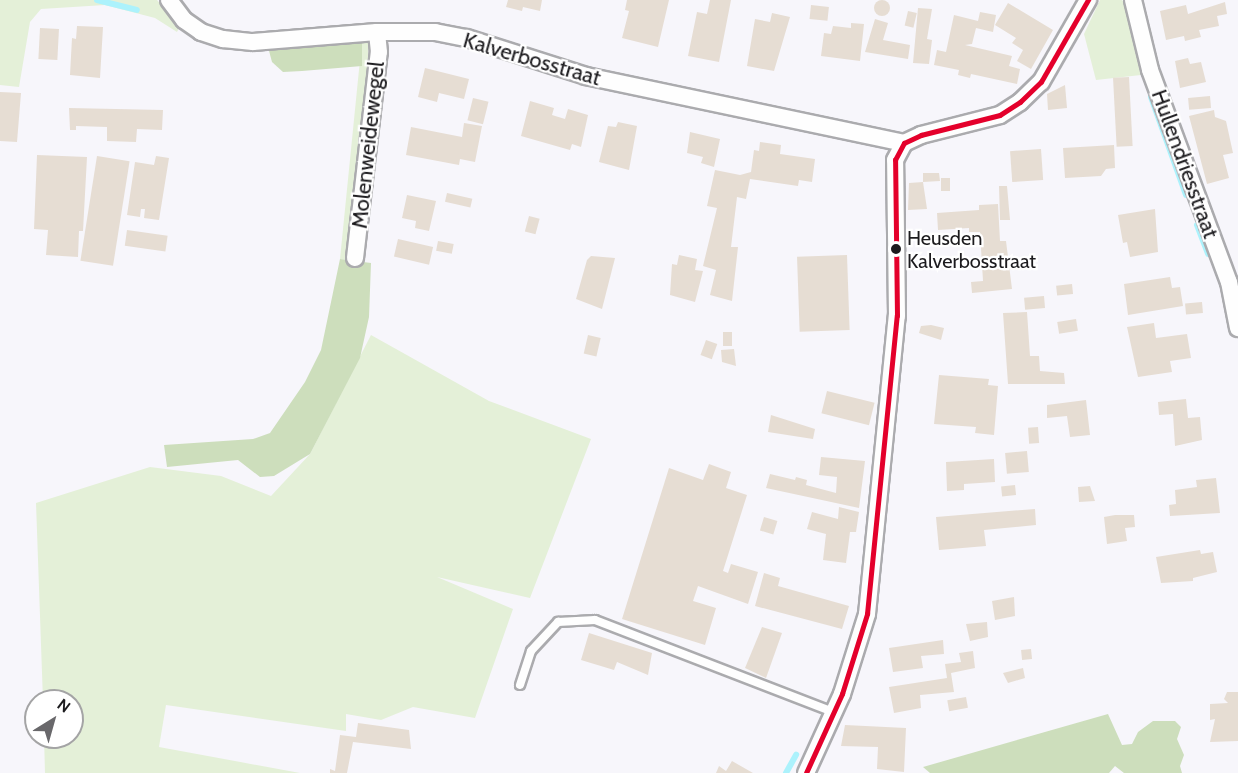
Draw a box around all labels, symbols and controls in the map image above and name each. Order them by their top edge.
street label: Kalverbosstraat [460,27,604,91]
street label: Molenweidewegel [346,60,390,230]
street label: Hullendriesstraat [1146,86,1224,242]
place label: Heusden Kalverbosstraat [907,226,1036,273]
marker: Heusden Kalverbosstraat [890,243,902,255]
north arrow [24,689,84,749]
text: N [54,695,74,717]

